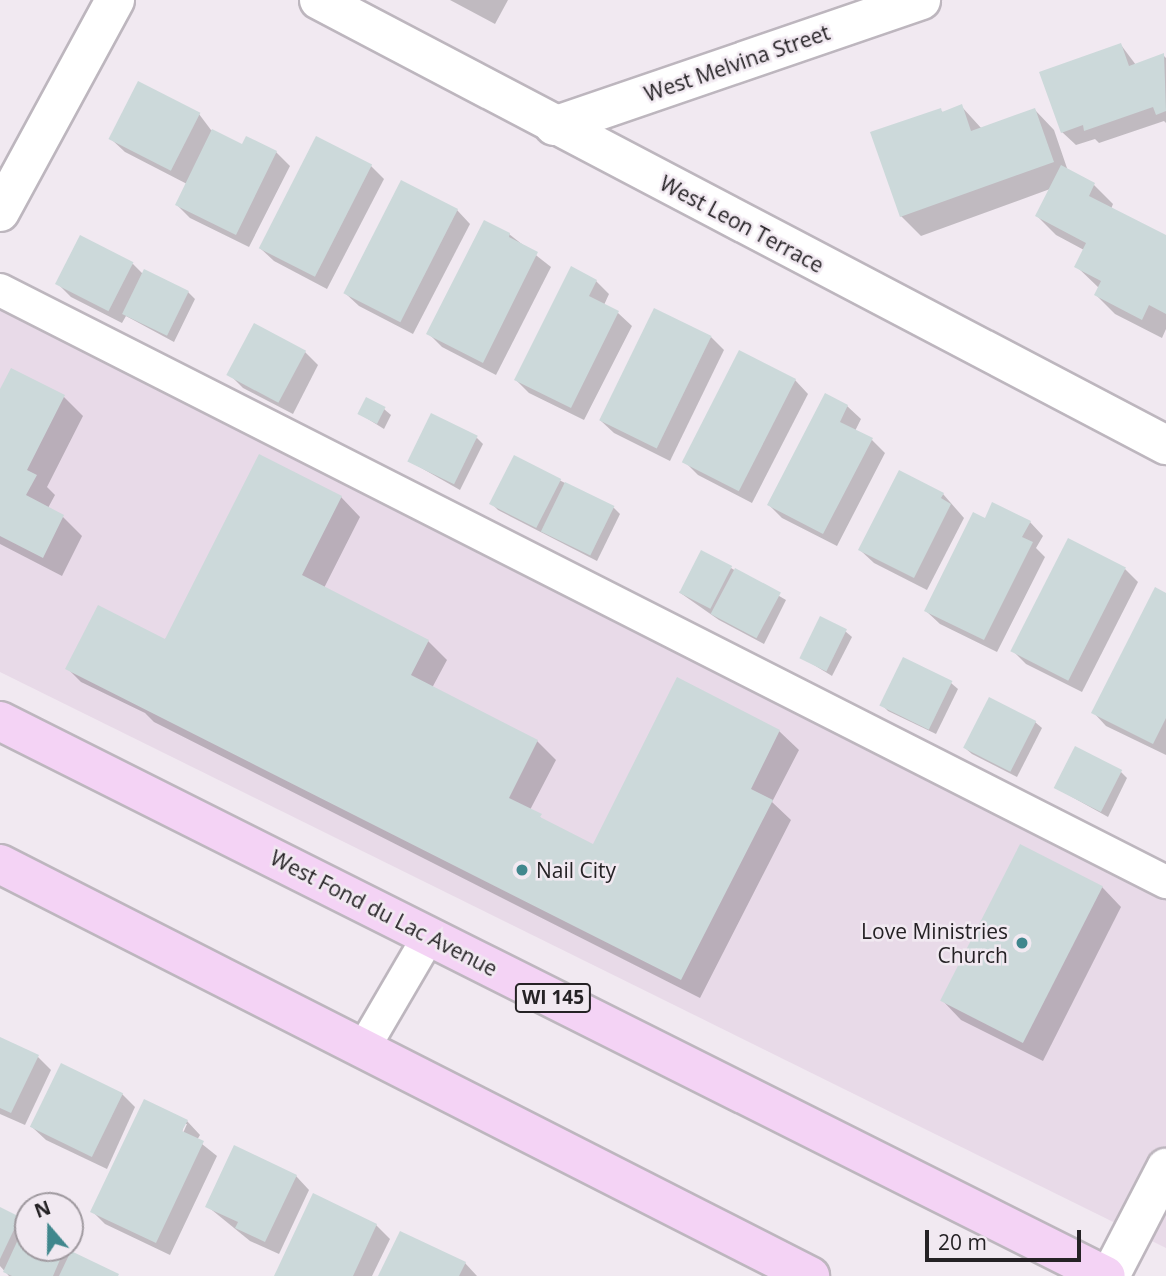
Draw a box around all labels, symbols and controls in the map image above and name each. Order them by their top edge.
street label: West Melvina Street [641,19,833,107]
street label: West Leon Terrace [656,170,828,278]
street label: West Fond du Lac Avenue [266,845,502,981]
place label: Nail City [536,857,616,883]
marker: Nail City [514,862,530,878]
place label: Love Ministries Church [861,918,1008,968]
marker: Love Ministries Church [1014,935,1030,951]
road number: WI 145 [514,982,592,1014]
north arrow [14,1192,84,1262]
text: N [31,1194,54,1224]
scale bar [928,1216,1084,1260]
text: 20 m [938,1228,987,1256]

